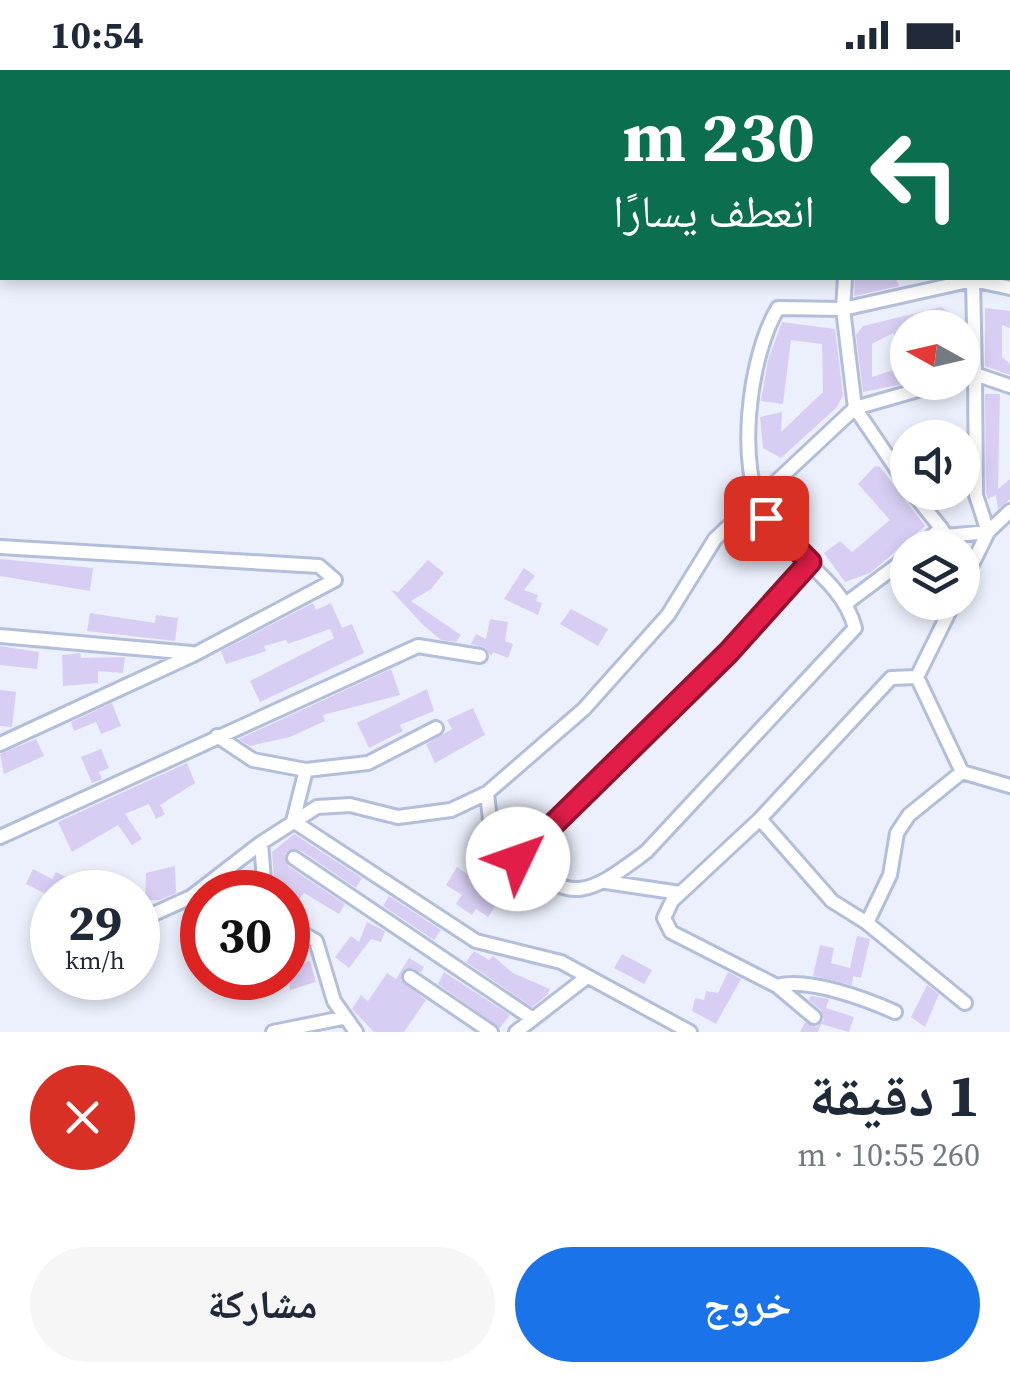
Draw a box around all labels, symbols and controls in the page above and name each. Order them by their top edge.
text: 10:54 [50,9,144,61]
text: 230 m [623,88,815,184]
icon: left [850,110,980,240]
text: انعطف يسارًا [613,180,815,242]
north arrow [890,310,980,400]
map controls [890,310,980,620]
button: sound [890,420,980,510]
pin [724,476,809,561]
icon: arrive [739,491,794,546]
button: layers [890,530,980,620]
position arrow [466,807,570,911]
speed limit sign: 30 [180,870,310,1000]
text: 29 [68,888,122,957]
text: km/h [65,943,125,977]
text: 1 دقيقة [809,1054,980,1136]
button: close [30,1065,135,1170]
text: 260 m · 10:55 [798,1133,980,1177]
button: مشاركة [30,1247,495,1362]
button: خروج [515,1247,980,1362]

